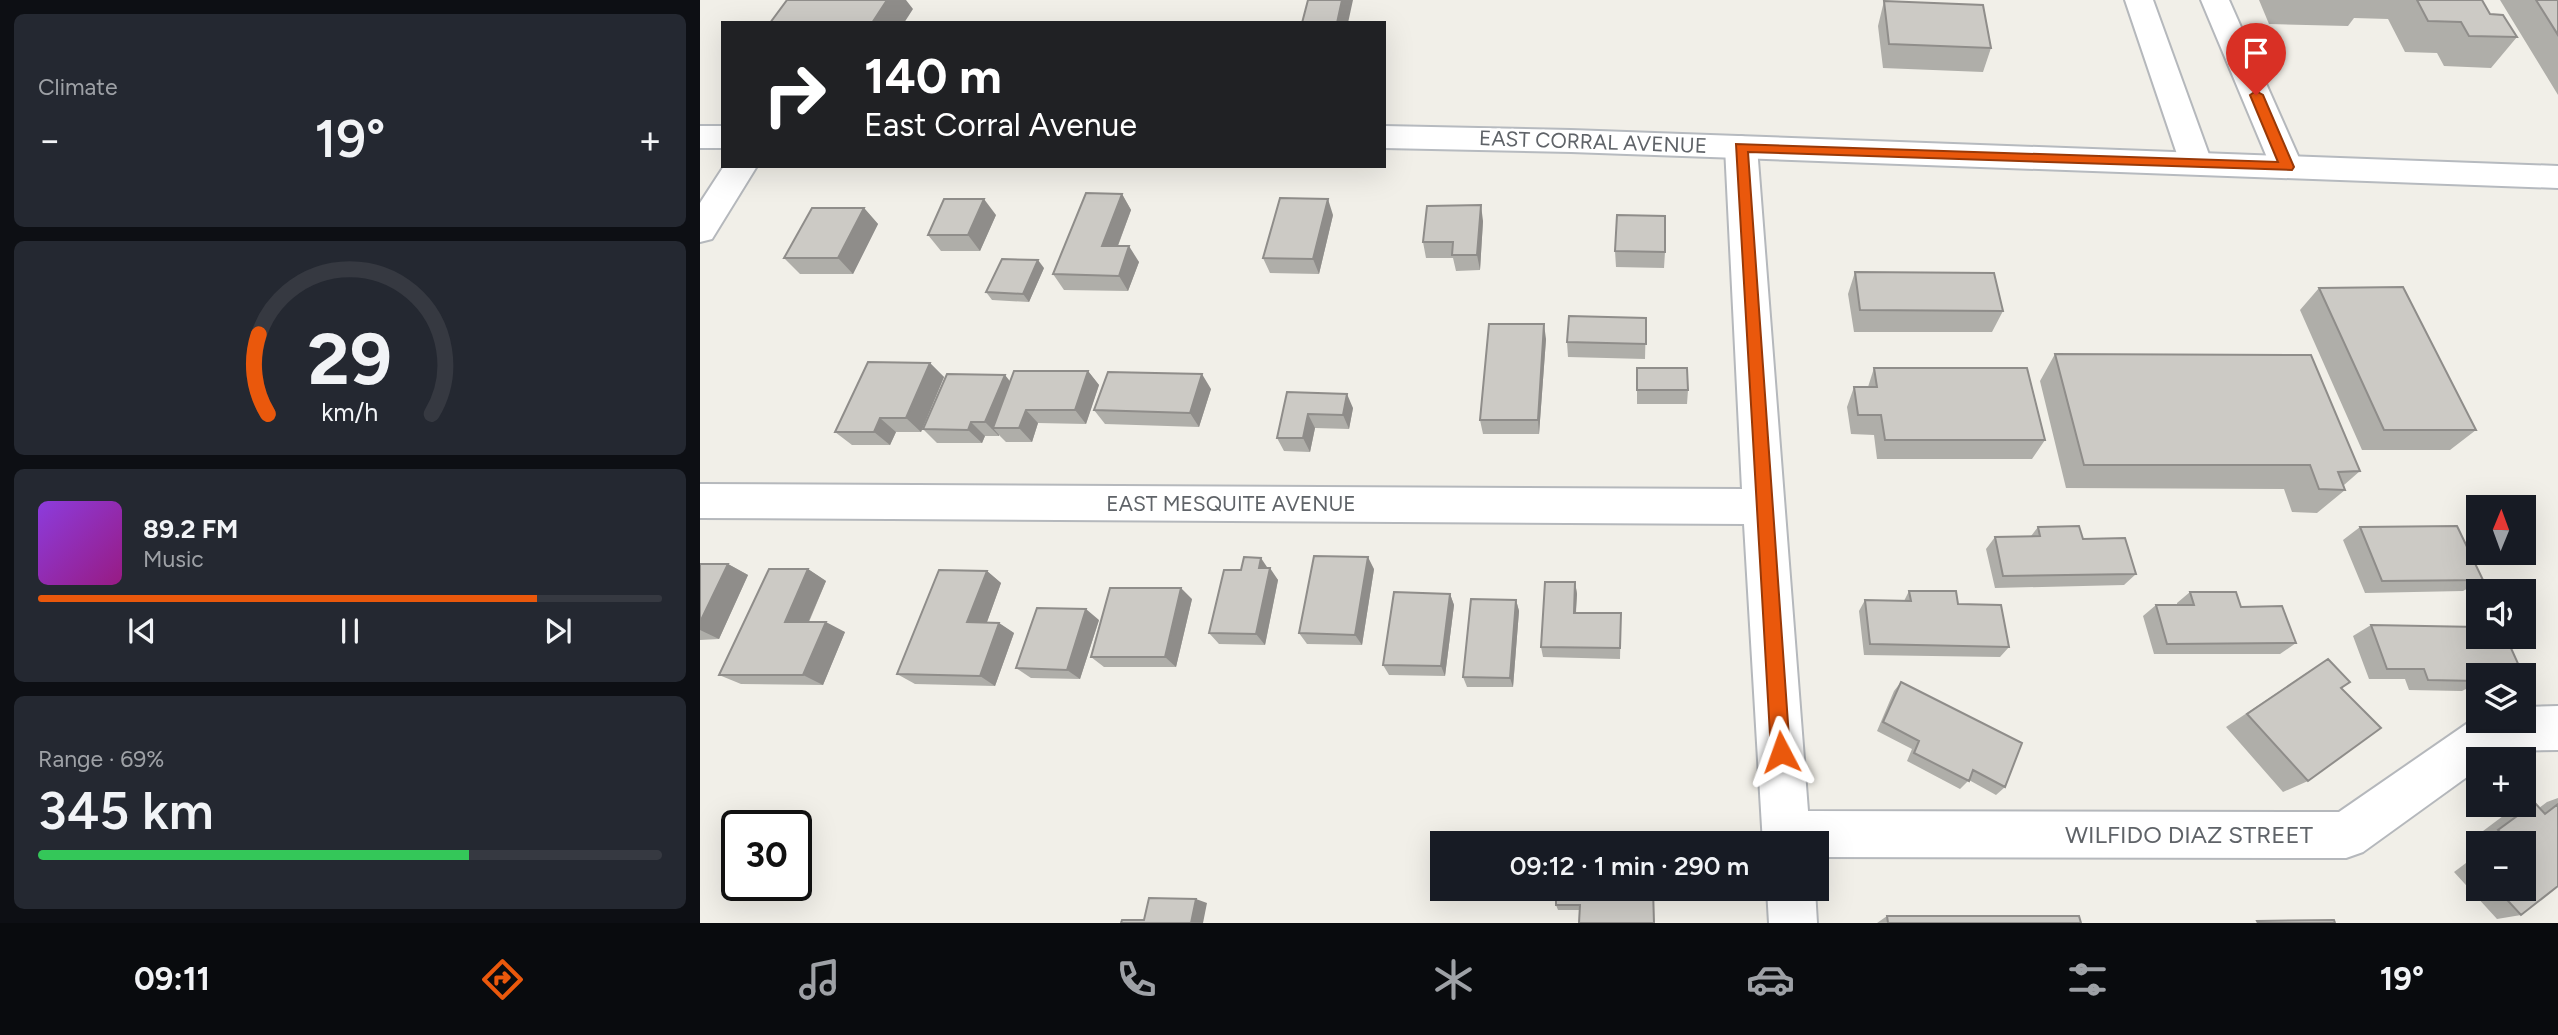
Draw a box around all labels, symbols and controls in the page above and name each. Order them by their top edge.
pin [2226,23,2286,95]
icon: arrive [2237,34,2275,72]
text: 140 m [864,46,1002,105]
icon: right [749,49,840,140]
text: Climate [38,73,117,101]
text: East Corral Avenue [864,106,1137,144]
text: 19° [314,108,386,170]
text: − [38,117,62,163]
text: + [638,117,662,163]
street label: EAST CORRAL AVENUE [1479,125,1708,158]
text: 29 [308,315,392,402]
text: km/h [321,397,379,427]
street label: EAST MESQUITE AVENUE [1106,491,1356,516]
north arrow [2466,495,2536,565]
map controls [2466,495,2536,901]
text: 89.2 FM [143,513,238,545]
text: Music [143,545,204,573]
button: sound [2466,579,2536,649]
icon: previous [123,612,161,650]
icon: pause [331,612,369,650]
icon: next [539,612,577,650]
button: layers [2466,663,2536,733]
position arrow [1744,715,1818,789]
text: Range · 69% [38,745,164,773]
button: + [2466,747,2536,817]
text: 345 km [38,780,214,842]
speed limit sign: 30 [721,810,812,901]
street label: WILFIDO DIAZ STREET [2065,820,2313,849]
button: − [2466,831,2536,901]
text: 09:12 · 1 min · 290 m [1510,850,1749,882]
icon: directions [478,955,527,1004]
icon: music [795,955,844,1004]
icon: phone [1112,955,1161,1004]
icon: climate [1429,955,1478,1004]
icon: car [1746,955,1795,1004]
icon: filters [2063,955,2112,1004]
text: 09:11 [134,960,210,998]
text: 19° [2380,960,2424,998]

